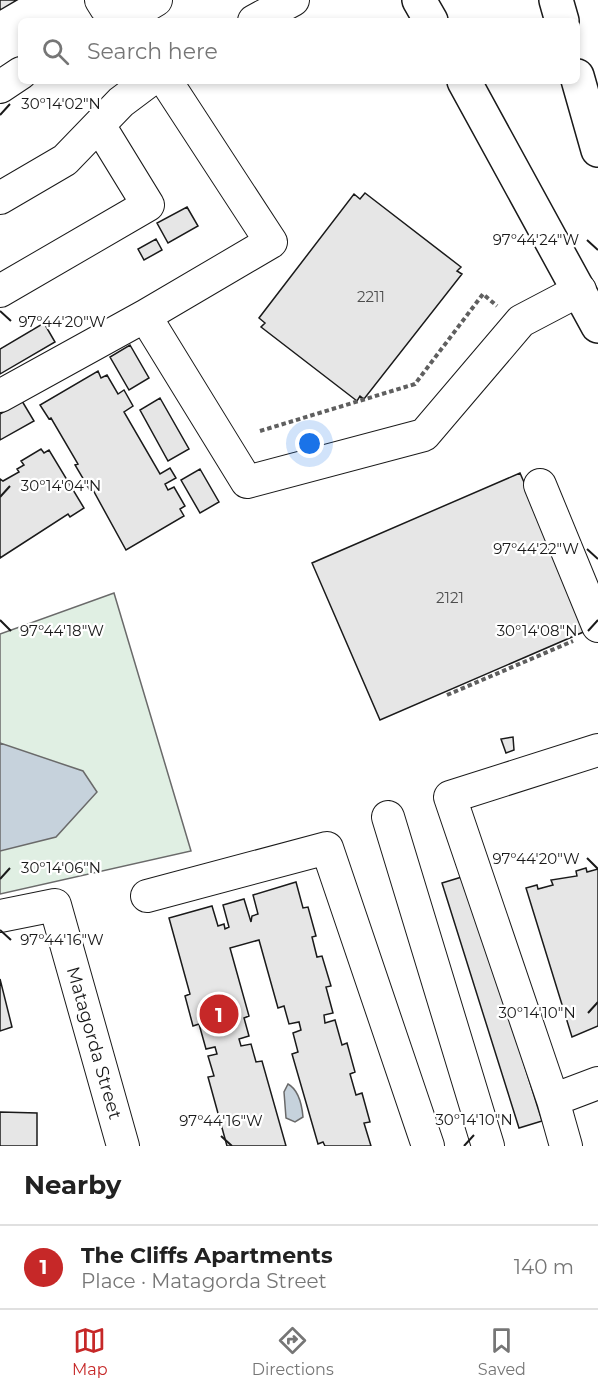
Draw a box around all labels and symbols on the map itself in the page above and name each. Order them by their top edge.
text: 30°14'02"N [21,94,101,113]
text: 97°44'24"W [493,230,579,249]
house number: 2211 [357,287,385,306]
text: 97°44'20"W [18,312,106,331]
your location [295,429,324,458]
text: 30°14'04"N [21,476,101,495]
text: 97°44'22"W [493,539,579,558]
house number: 2121 [436,588,464,607]
text: 97°44'18"W [20,621,104,640]
text: 30°14'08"N [497,621,577,640]
text: 97°44'20"W [492,849,580,868]
text: 30°14'06"N [21,858,101,877]
text: 97°44'16"W [20,930,104,949]
street label: Matagorda Street [62,964,126,1122]
pin: 1 [200,992,238,1036]
text: 30°14'10"N [498,1003,576,1022]
text: 30°14'10"N [435,1110,513,1129]
text: 97°44'16"W [179,1111,263,1130]

